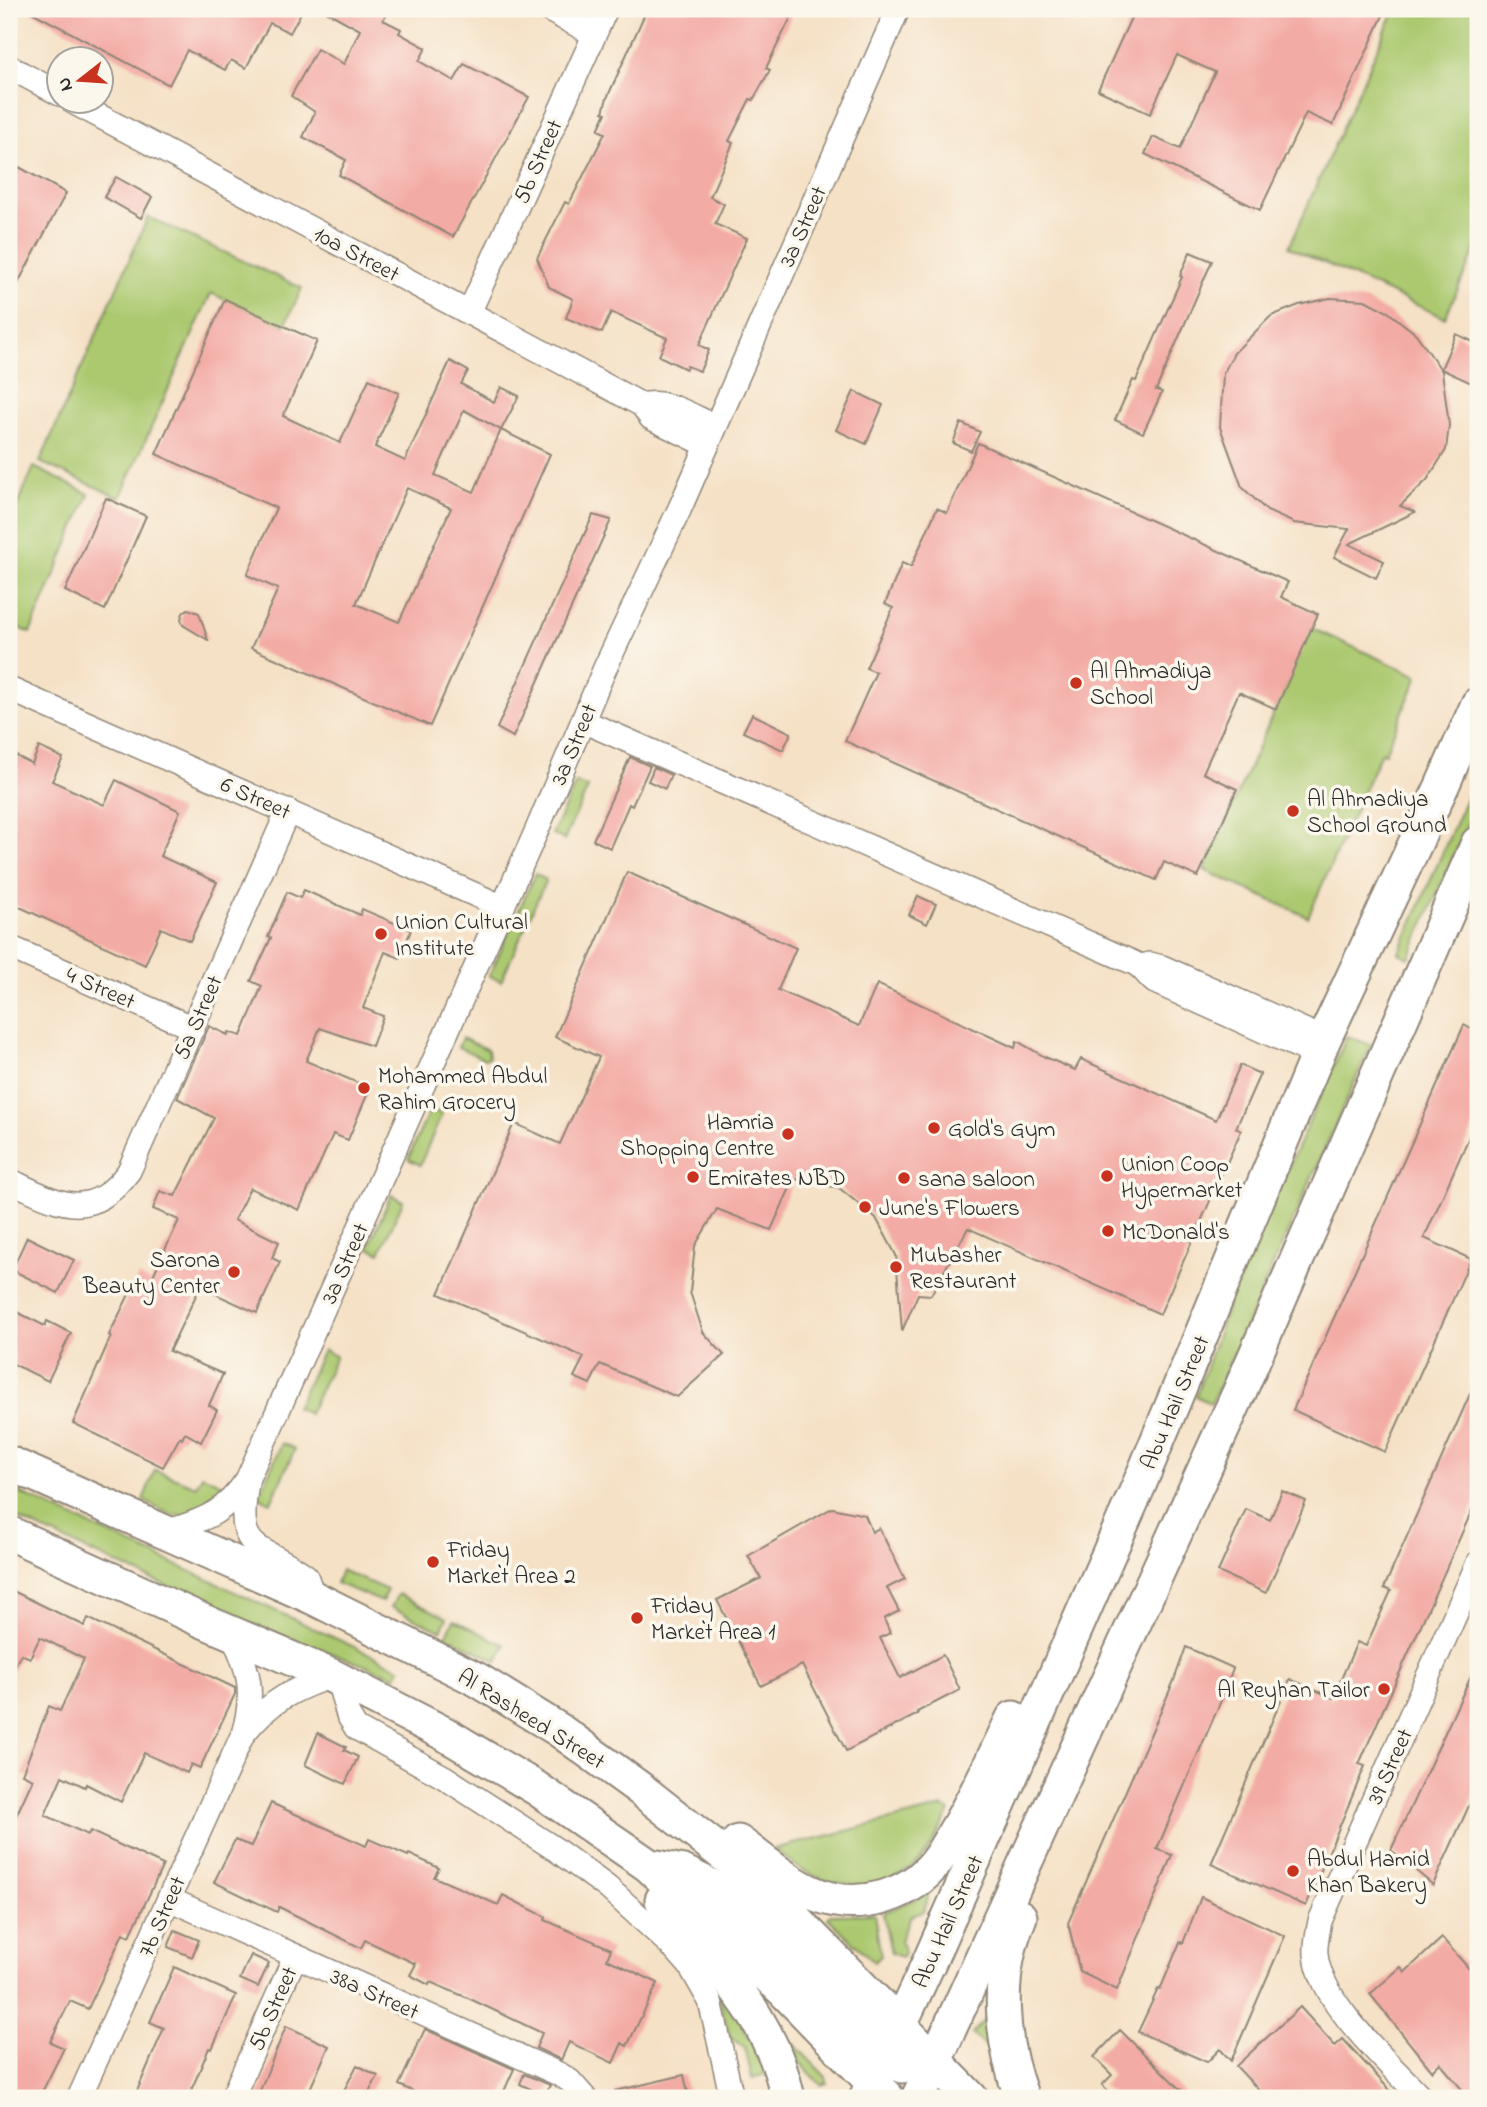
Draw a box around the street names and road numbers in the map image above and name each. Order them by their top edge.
street label: 5b Street [506,114,573,209]
street label: 3a Street [772,181,837,273]
street label: 10a Street [307,219,405,292]
street label: 3a Street [543,699,607,791]
street label: 6 Street [215,769,296,829]
street label: 4 Street [60,959,140,1019]
street label: 5a Street [166,970,233,1066]
street label: 3a Street [314,1218,379,1310]
street label: Abu Hail Street [1133,1331,1219,1475]
street label: Al Rasheed Street [450,1661,611,1779]
street label: 39 Street [1360,1723,1423,1810]
street label: Abu Hail Street [905,1850,993,1994]
street label: 7b Street [131,1871,196,1963]
street label: 5b Street [241,1961,308,2056]
street label: 38a Street [324,1961,424,2030]

